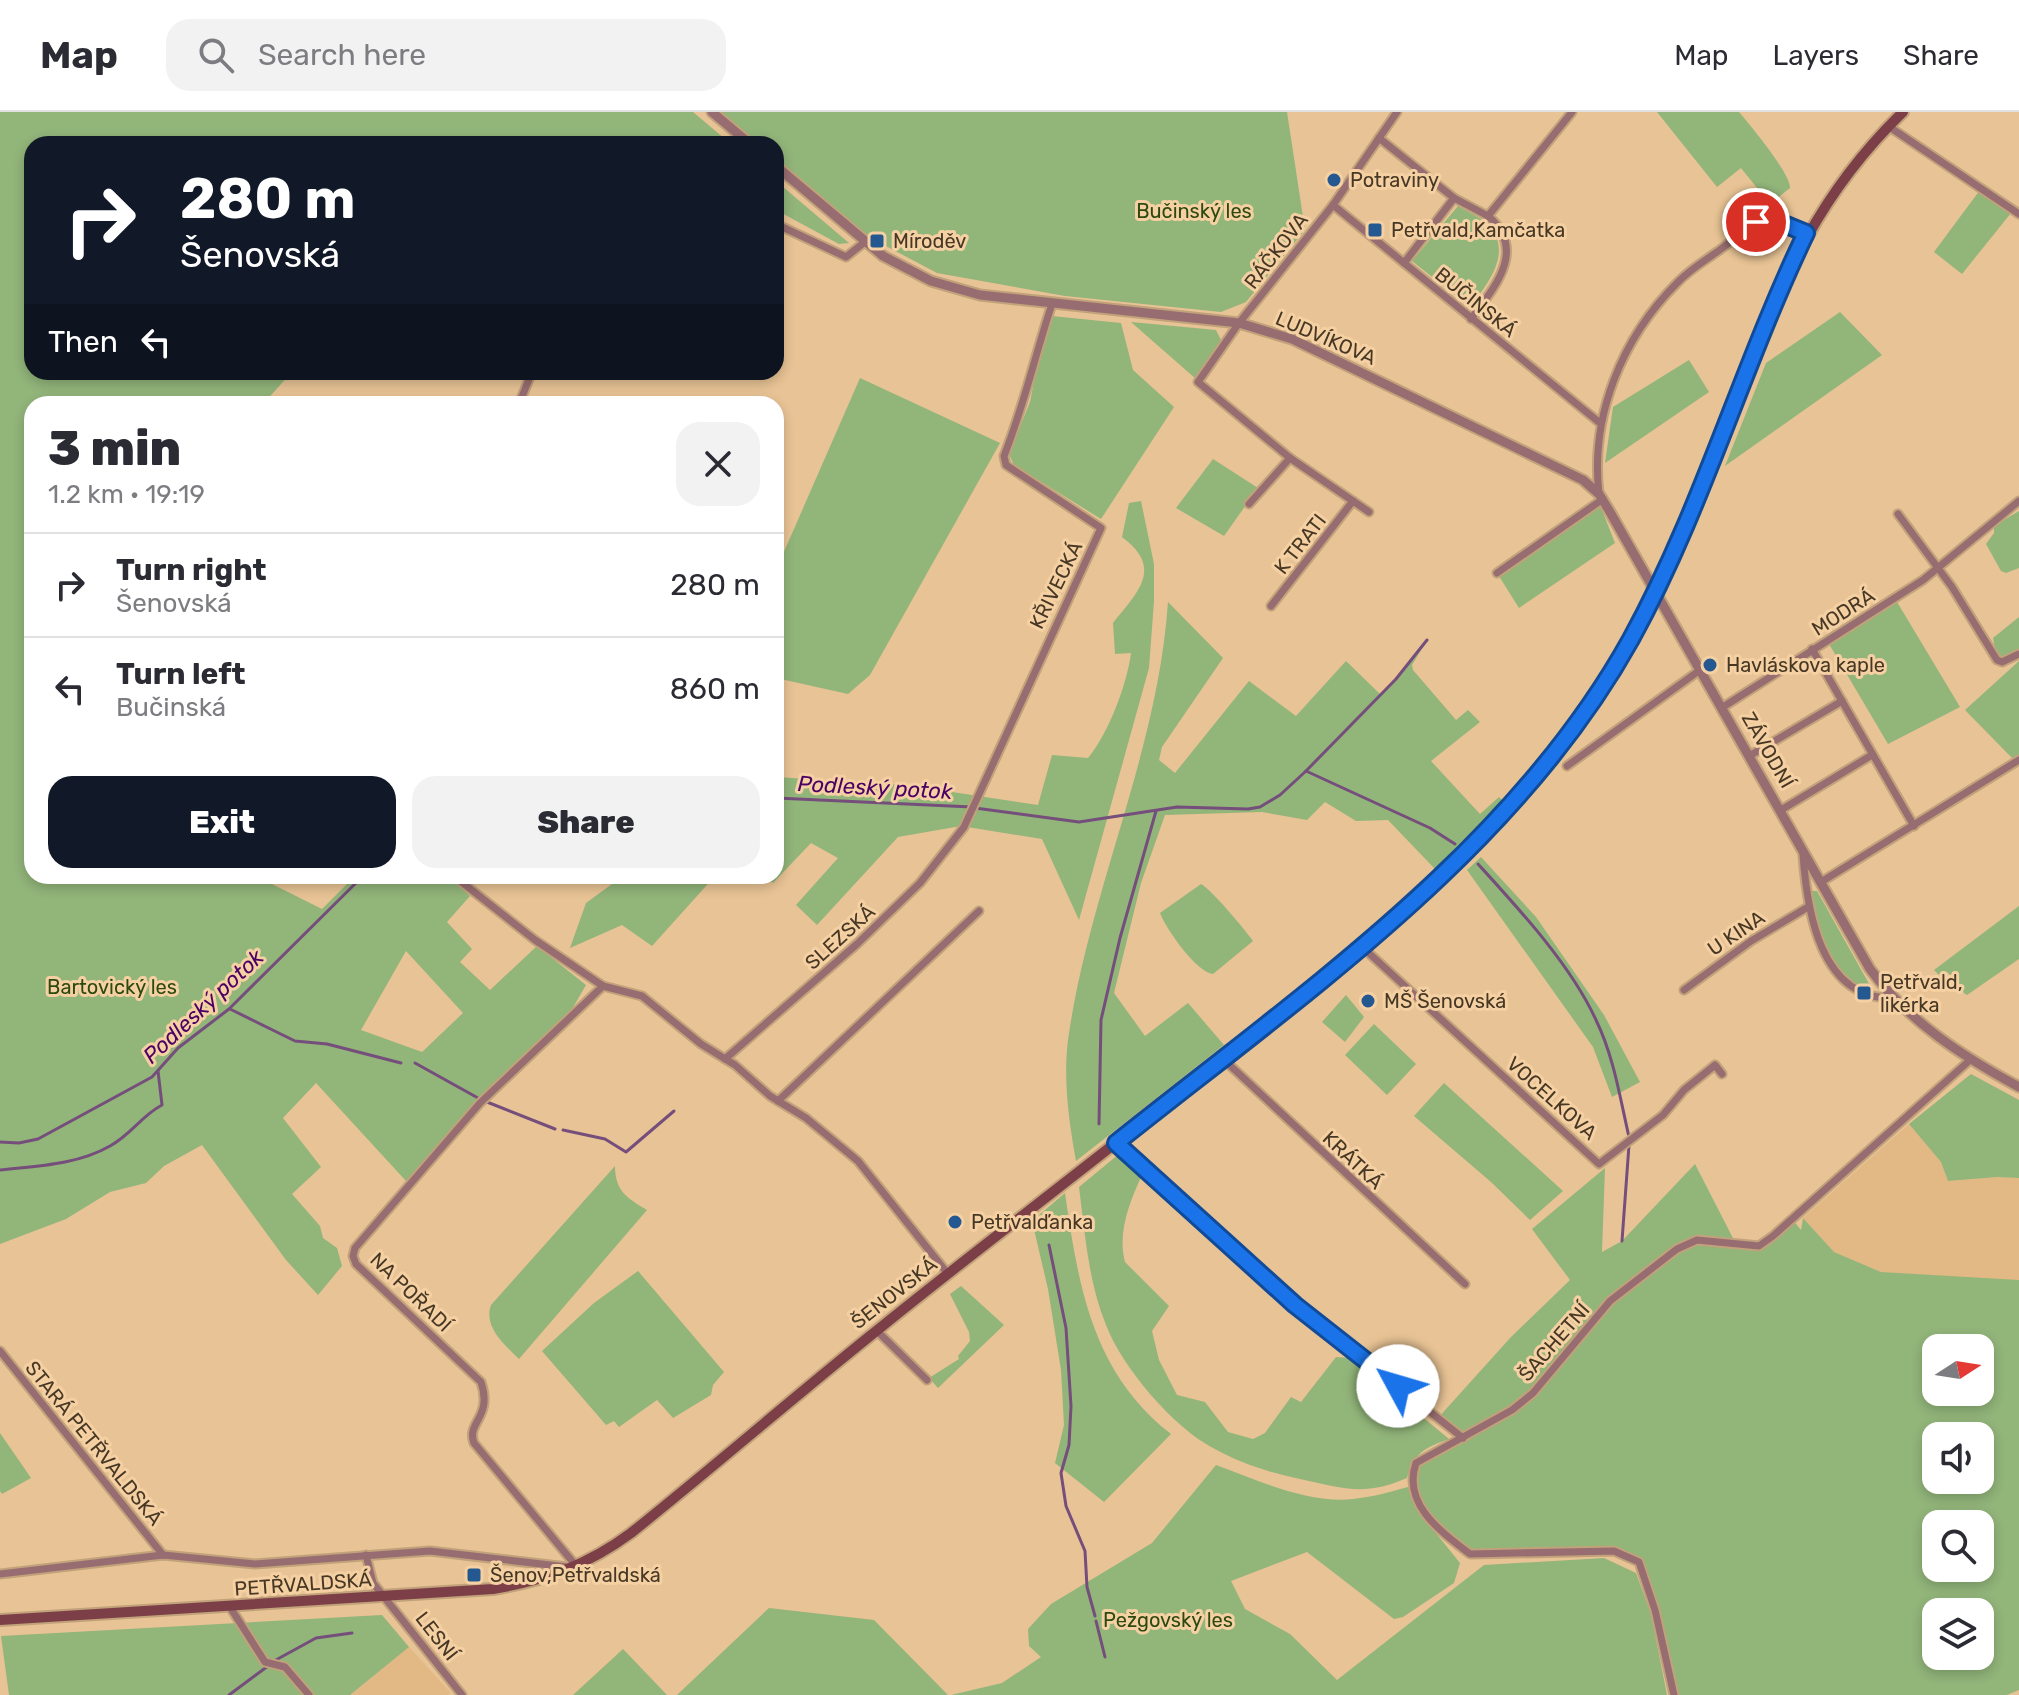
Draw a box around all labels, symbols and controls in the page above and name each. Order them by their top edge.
search box [166,19,726,91]
text: Map [40,32,118,78]
icon: search [194,33,238,77]
text: Search here [258,37,426,73]
text: Map [1674,39,1729,72]
text: Layers [1773,39,1859,72]
text: Share [1903,39,1979,72]
text: 280 m [180,166,356,232]
icon: right [48,168,152,272]
place label: Potraviny [1350,168,1439,192]
marker: Potraviny [1325,171,1343,189]
pin [1722,188,1790,256]
park label: Bučinský les [1136,199,1252,223]
icon: arrive [1734,200,1778,244]
street label: RÁČKOVA [1239,208,1313,294]
place label: Petřvald,Kamčatka [1391,218,1565,242]
marker: Petřvald,Kamčatka [1366,221,1384,239]
place label: Míroděv [893,229,966,253]
marker: Míroděv [868,232,886,250]
text: Šenovská [180,233,340,276]
street label: BUČINSKÁ [1430,262,1522,342]
street label: LUDVÍKOVA [1272,306,1380,370]
icon: left [134,320,178,364]
text: Then [48,324,118,360]
text: 3 min [48,420,181,477]
button: close [676,422,760,506]
text: 1.2 km · 19:19 [48,479,205,510]
street label: K TRATI [1269,509,1331,579]
street label: KŘIVECKÁ [1025,537,1087,633]
text: Turn right [116,552,267,588]
icon: right [48,563,92,607]
text: 280 m [670,567,760,603]
street label: MODRÁ [1807,583,1879,641]
text: Šenovská [116,588,232,619]
place label: Havláskova kaple [1726,653,1885,677]
text: Turn left [116,656,246,692]
marker: Havláskova kaple [1701,656,1719,674]
icon: left [48,667,92,711]
text: 860 m [670,671,760,707]
text: Bučinská [116,692,226,723]
street label: ZÁVODNÍ [1737,708,1800,794]
water label: Podleský potok [797,770,954,805]
button: Exit [48,776,396,868]
button: Share [412,776,760,868]
street label: SLEZSKÁ [800,899,880,975]
street label: U KINA [1703,905,1769,961]
water label: Podleský potok [137,943,270,1069]
place label: Petřvald, likérka [1880,970,1963,1017]
park label: Bartovický les [47,975,177,999]
marker: Petřvald, likérka [1855,984,1873,1002]
place label: MŠ Šenovská [1384,989,1506,1013]
marker: MŠ Šenovská [1359,992,1377,1010]
street label: VOCELKOVA [1502,1051,1602,1145]
street label: KRÁTKÁ [1318,1126,1388,1194]
place label: Petřvalďanka [971,1210,1093,1234]
marker: Petřvalďanka [946,1213,964,1231]
street label: NA POŘADÍ [365,1247,458,1338]
street label: ŠENOVSKÁ [846,1252,942,1334]
street label: ŠACHETNÍ [1513,1297,1596,1386]
north arrow [1922,1334,1994,1406]
map controls [1922,1334,1994,1670]
position arrow [1356,1344,1440,1428]
street label: STARÁ PETŘVALDSKÁ [20,1356,168,1530]
button: sound [1922,1422,1994,1494]
button: search [1922,1510,1994,1582]
place label: Šenov,Petřvaldská [490,1563,661,1587]
marker: Šenov,Petřvaldská [465,1566,483,1584]
street label: PETŘVALDSKÁ [234,1567,372,1601]
button: layers [1922,1598,1994,1670]
street label: LESNÍ [411,1607,464,1666]
park label: Pežgovský les [1103,1608,1233,1632]

